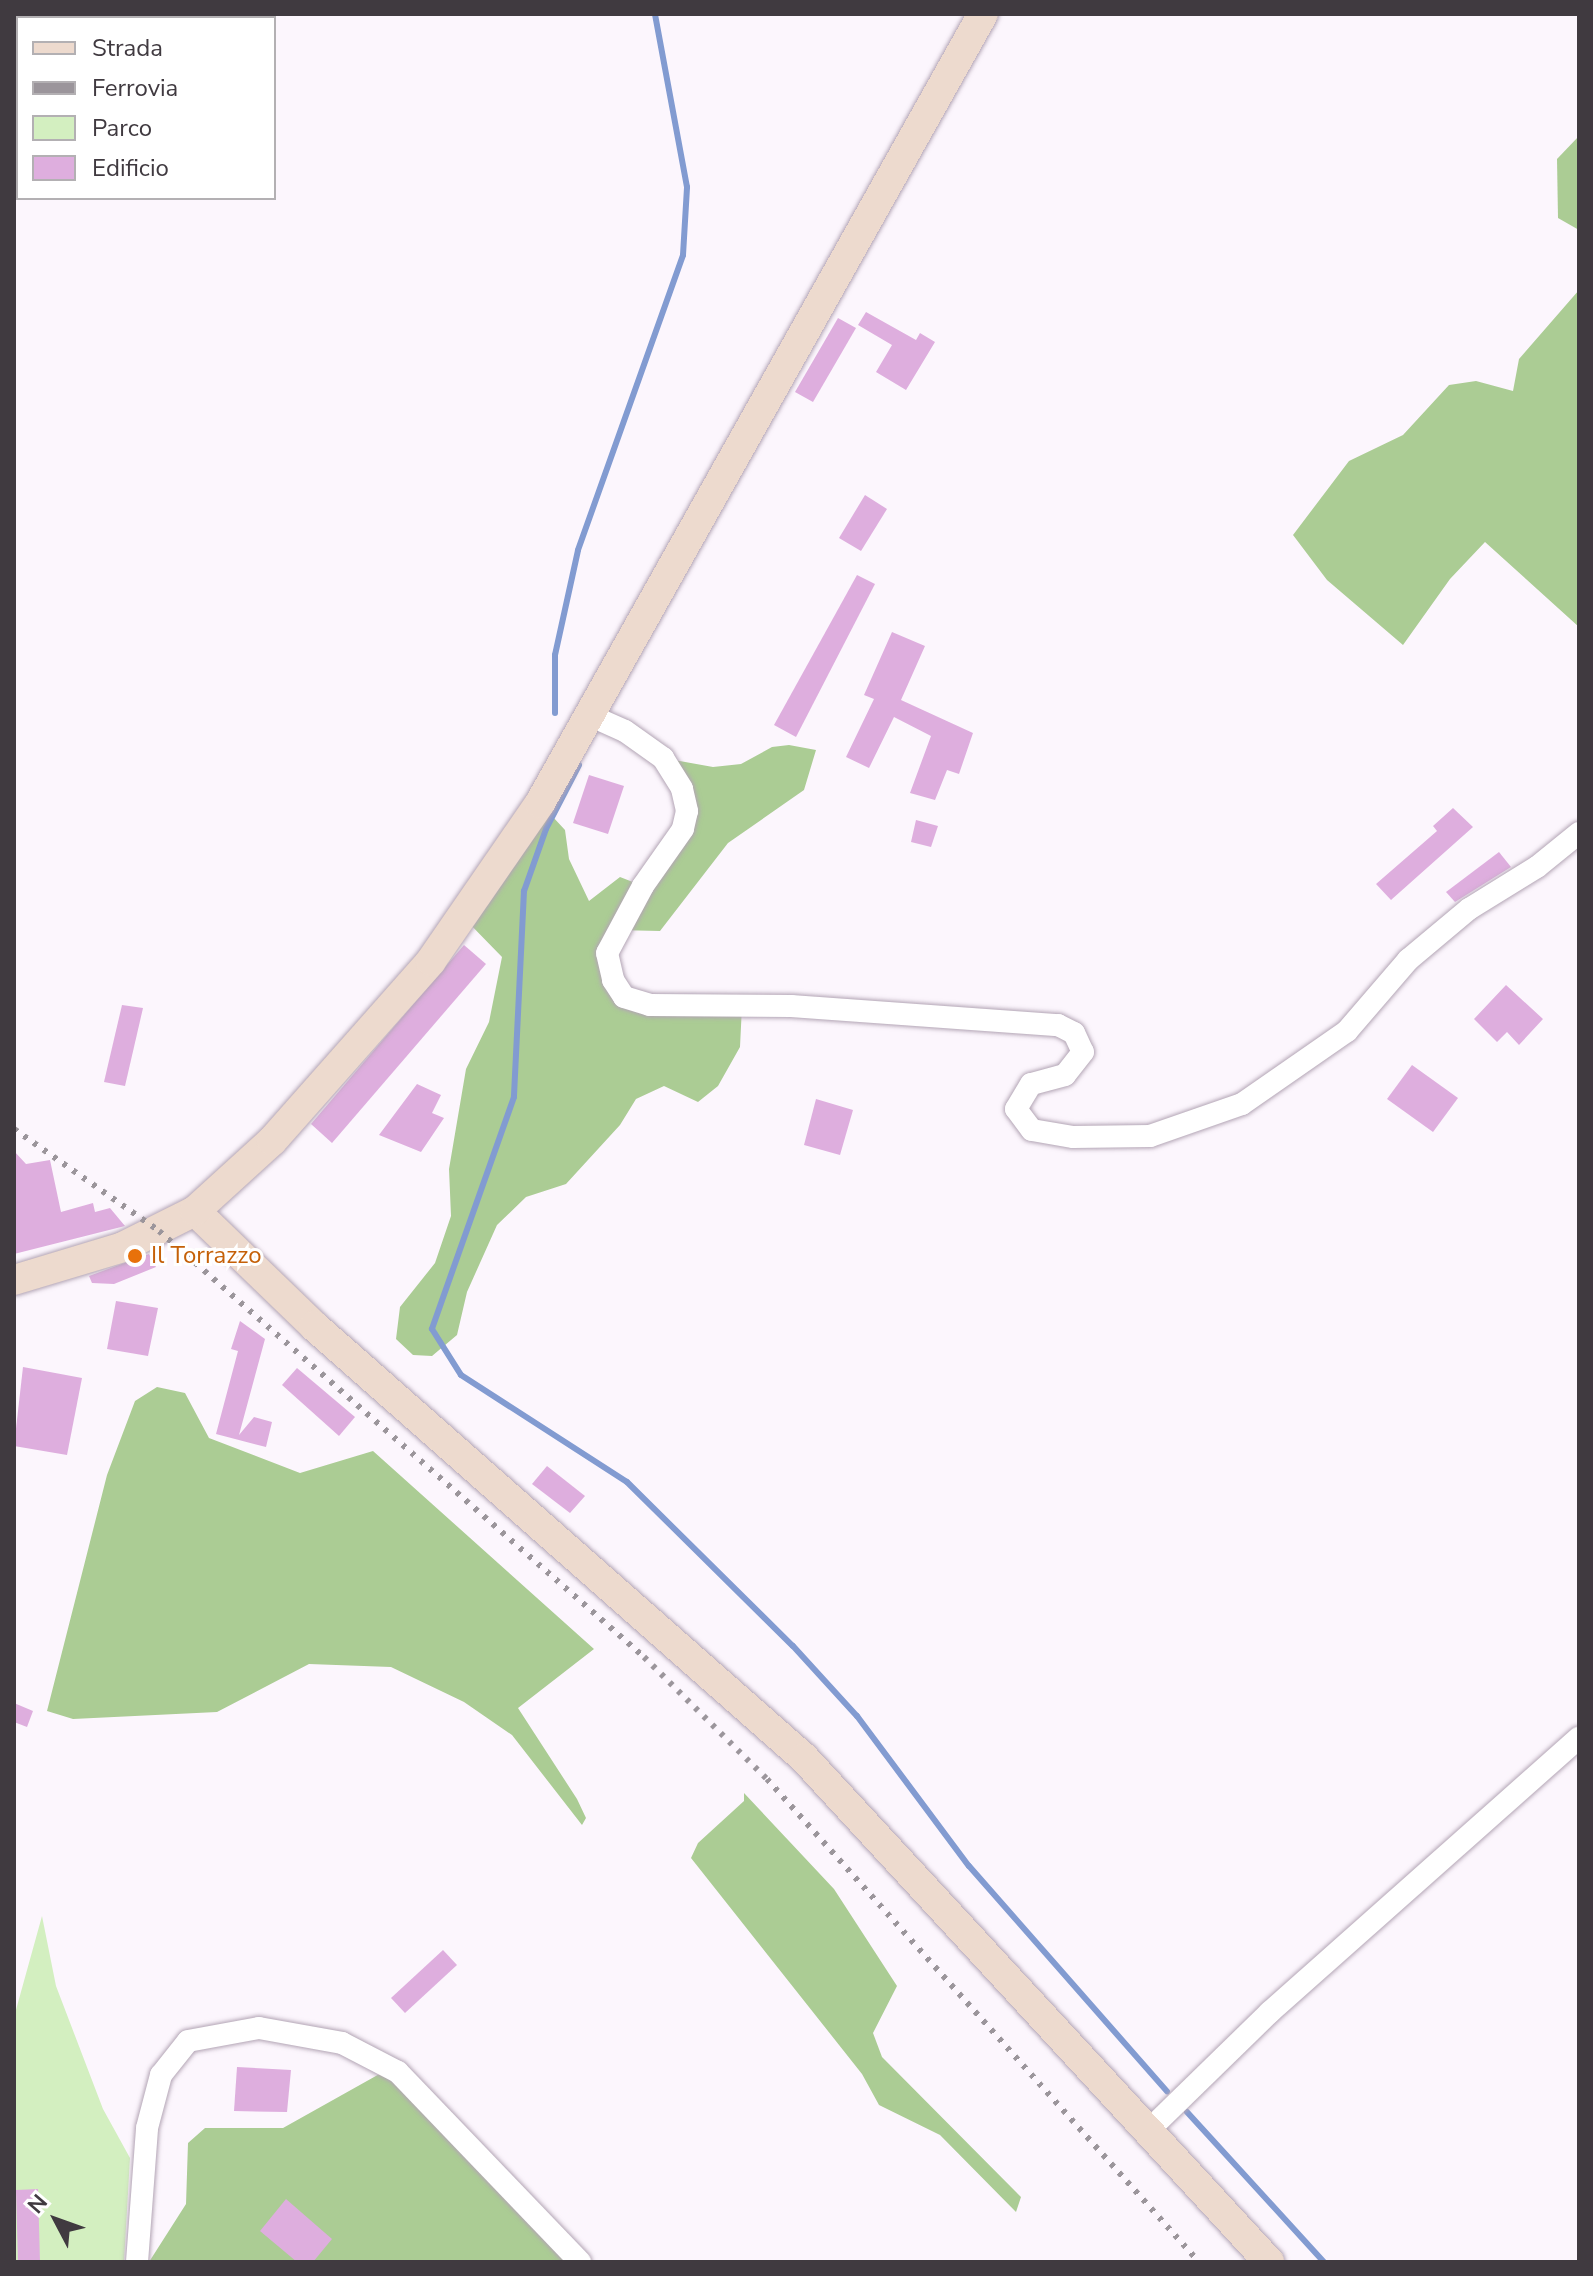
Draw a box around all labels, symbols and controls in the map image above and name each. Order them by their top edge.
legend [16,16,276,200]
text: Strada [92,32,163,64]
text: Ferrovia [92,72,178,104]
text: Parco [92,112,152,144]
text: Edificio [92,152,169,184]
place label: Il Torrazzo [151,1242,261,1270]
marker: Il Torrazzo [126,1247,144,1265]
north arrow [16,2180,96,2260]
text: N [21,2188,55,2220]

